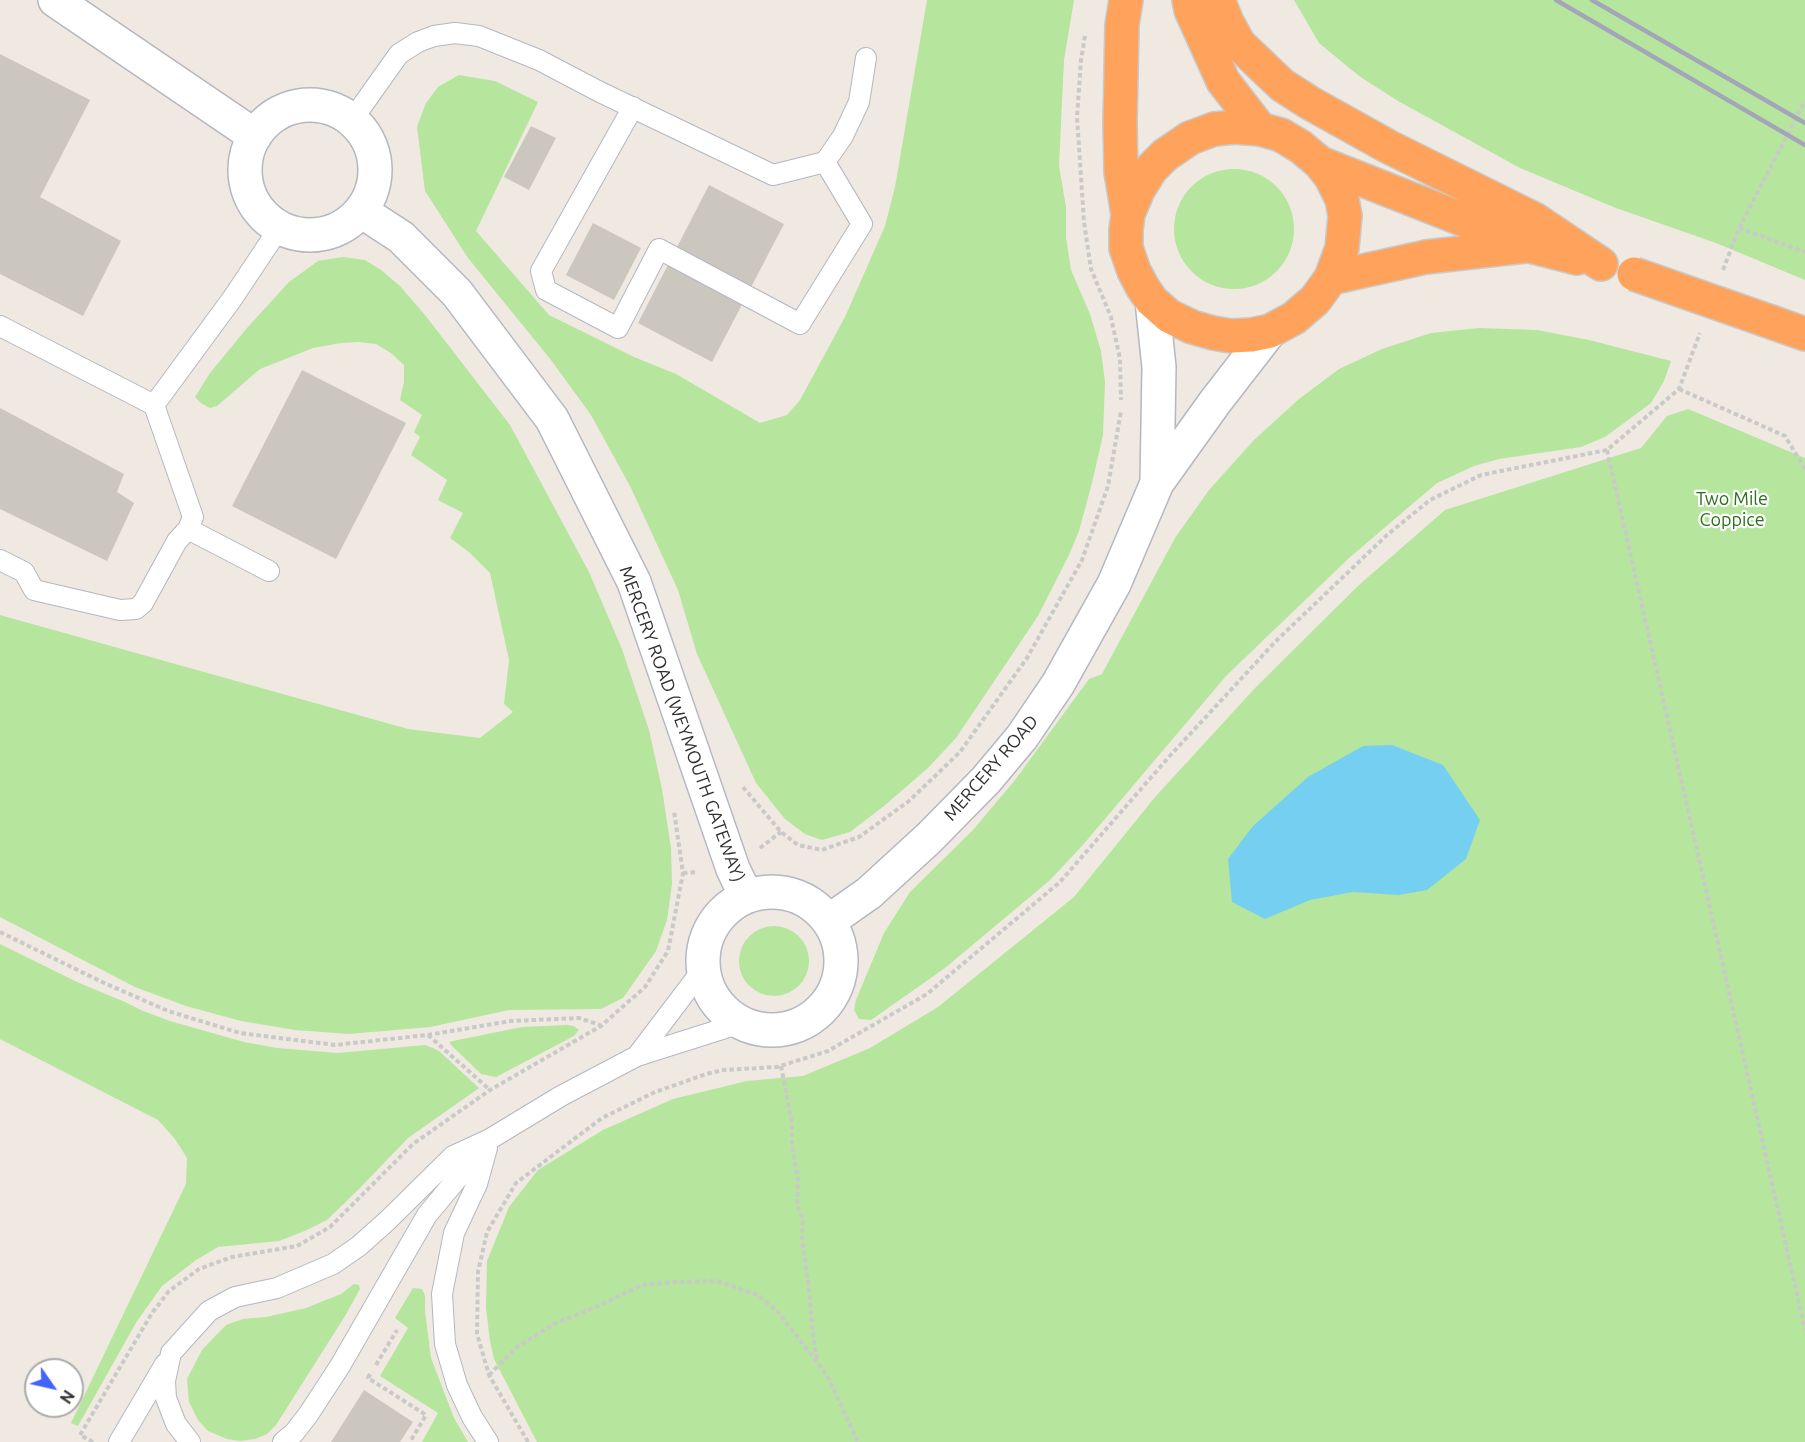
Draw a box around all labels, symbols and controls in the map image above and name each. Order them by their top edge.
park label: Two Mile Coppice [1696,488,1768,530]
street label: MERCERY ROAD (WEYMOUTH GATEWAY) [615,563,749,885]
street label: MERCERY ROAD [939,711,1043,825]
north arrow [24,1358,84,1418]
text: N [56,1387,78,1407]

